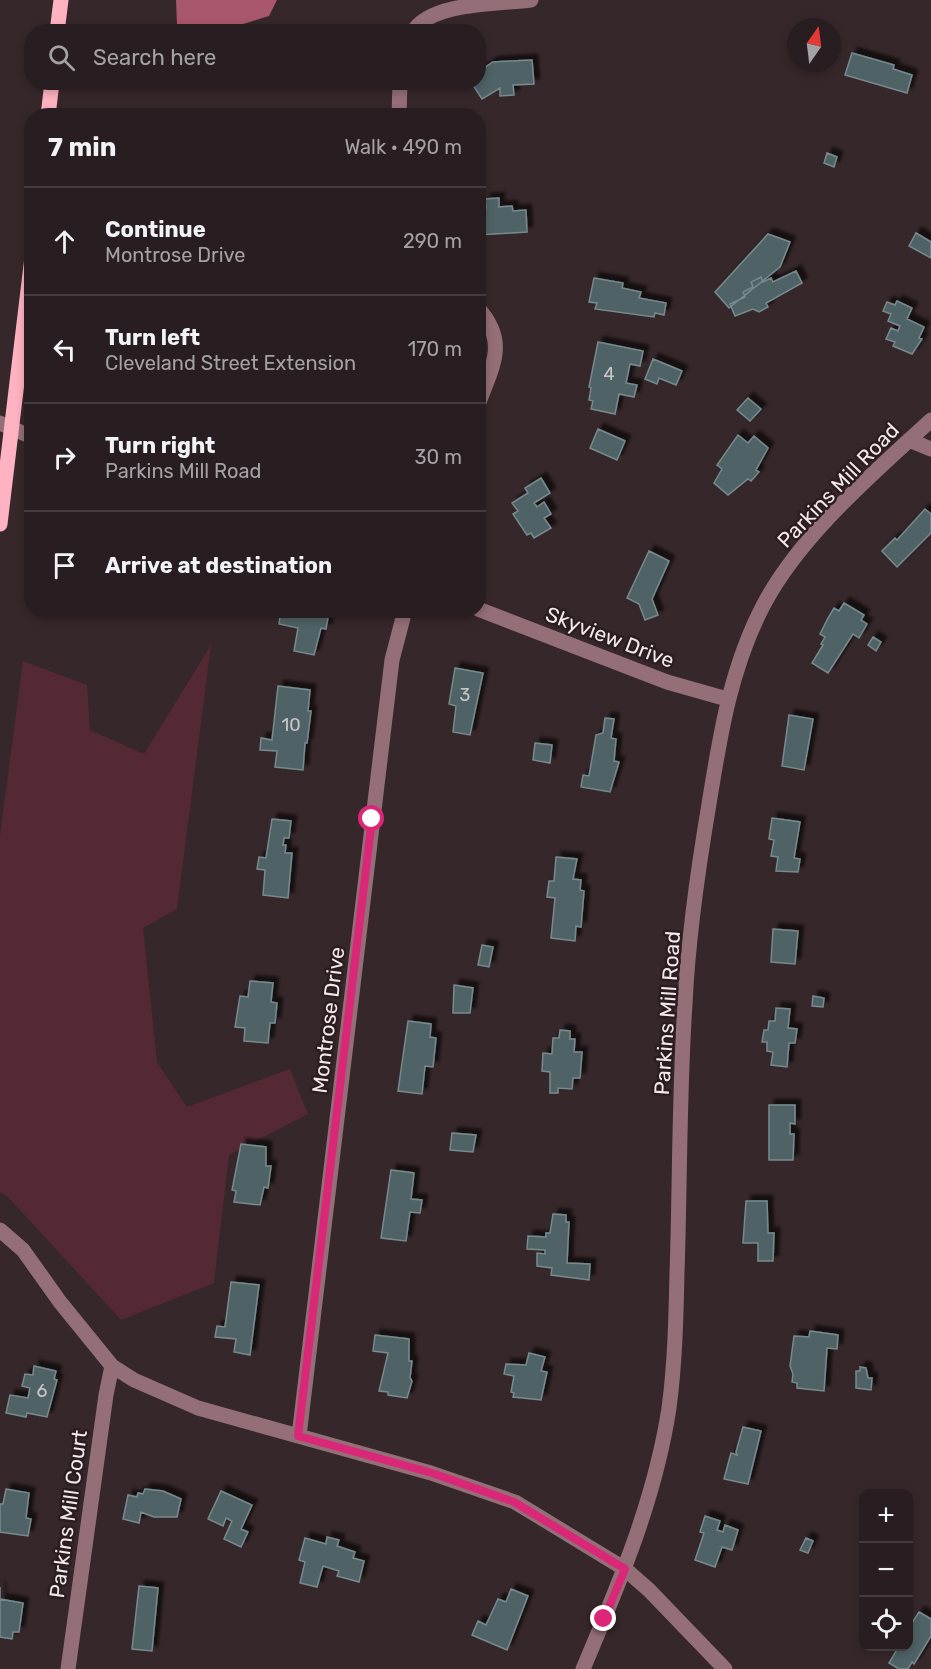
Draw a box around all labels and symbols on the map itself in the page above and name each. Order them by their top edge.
north arrow [787,18,841,72]
house number: 4 [603,363,615,385]
street label: Parkins Mill Road [772,417,904,553]
street label: Skyview Drive [542,601,678,673]
house number: 3 [460,684,470,706]
house number: 10 [281,714,301,736]
route start [358,805,384,831]
street label: Parkins Mill Road [649,930,685,1096]
street label: Montrose Drive [307,945,349,1095]
house number: 6 [37,1380,48,1402]
street label: Parkins Mill Court [44,1428,92,1600]
route end [590,1605,616,1631]

